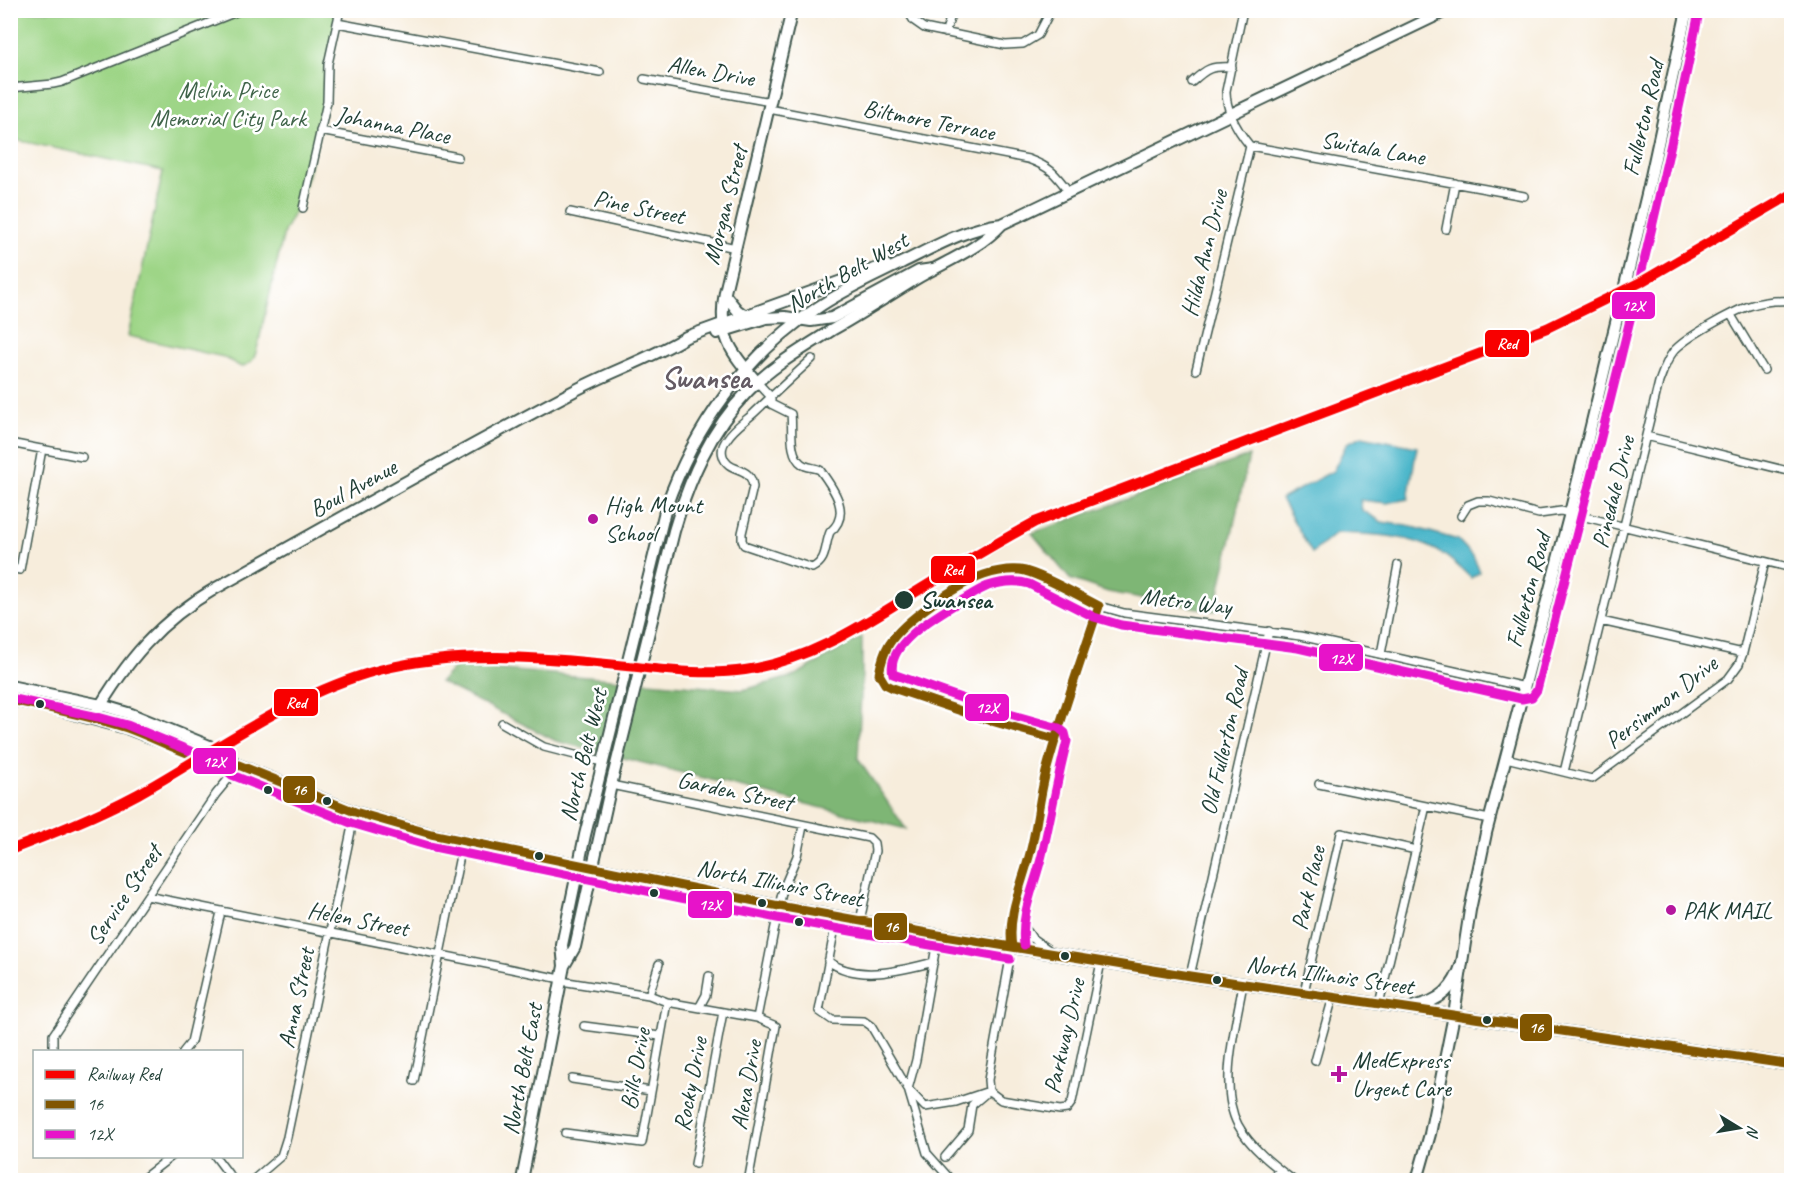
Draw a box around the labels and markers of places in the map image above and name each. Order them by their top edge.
place label: High Mount School [605,490,704,548]
marker: High Mount School [586,512,600,526]
place label: Swansea [920,585,994,615]
marker: Swansea [893,589,915,611]
unlabelled marker [34,698,46,710]
unlabelled marker [262,784,274,796]
unlabelled marker [321,795,333,807]
unlabelled marker [533,850,545,862]
unlabelled marker [648,887,660,899]
place label: PAK MAIL [1683,895,1773,925]
unlabelled marker [756,897,768,909]
marker: PAK MAIL [1664,903,1678,917]
unlabelled marker [793,916,805,928]
unlabelled marker [1059,950,1071,962]
unlabelled marker [1211,974,1223,986]
unlabelled marker [1481,1014,1493,1026]
place label: MedExpress Urgent Care [1352,1045,1453,1103]
marker: MedExpress Urgent Care [1330,1065,1348,1083]

